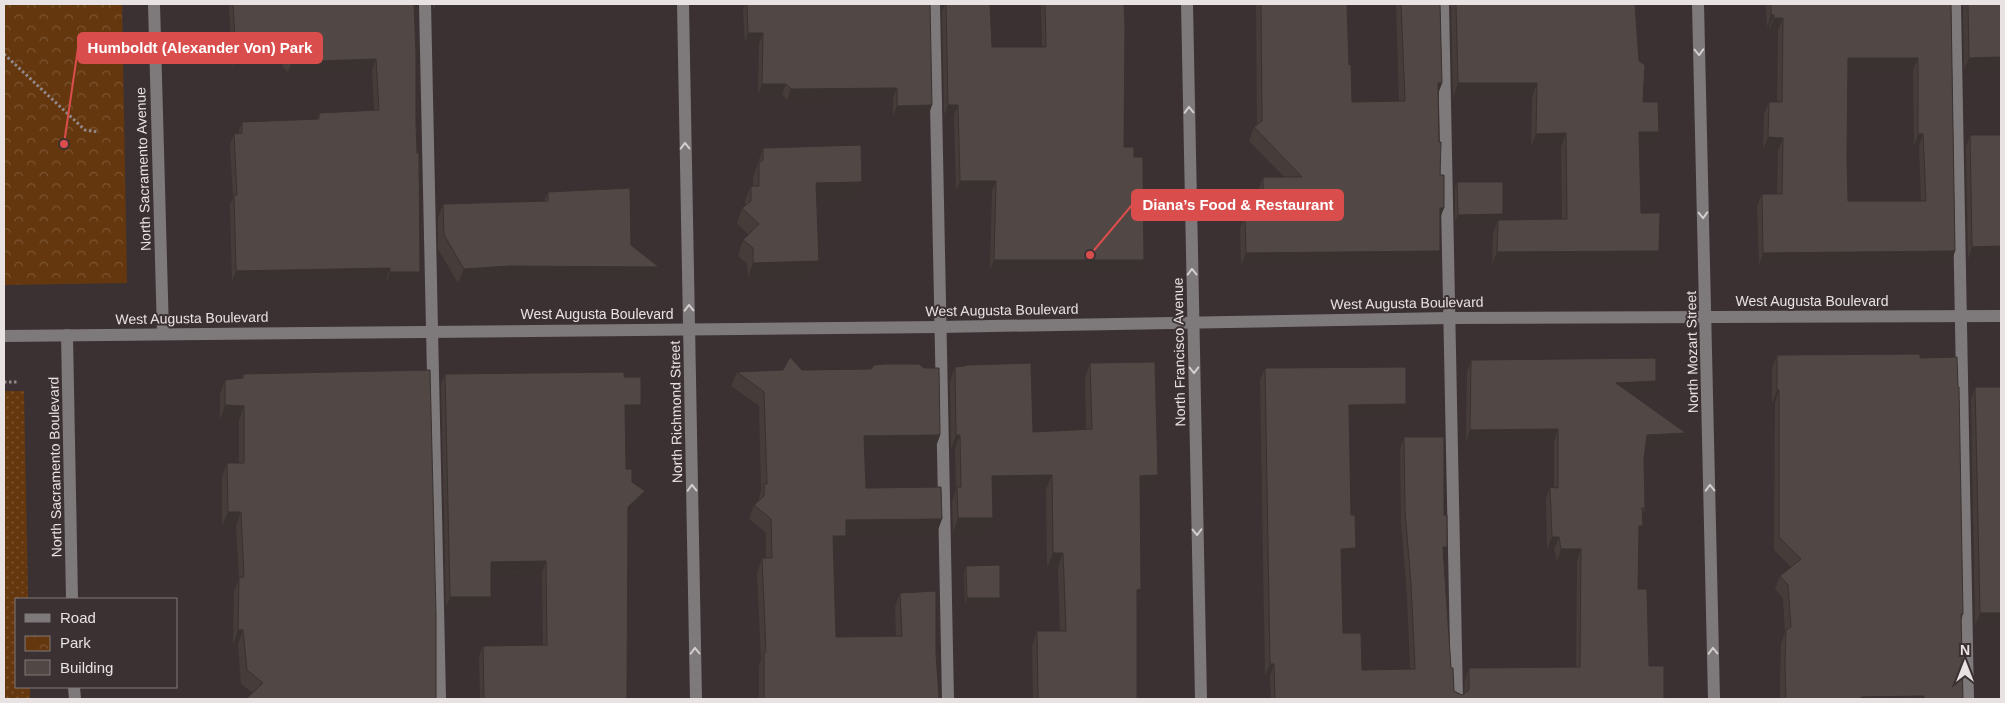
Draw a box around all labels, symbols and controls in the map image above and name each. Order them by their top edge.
callout: Humboldt (Alexander Von) Park [78,33,322,63]
text: Humboldt (Alexander Von) Park [88,39,313,56]
one-way arrow [1694,49,1704,57]
street label: North Sacramento Avenue [132,87,154,251]
one-way arrow [1184,105,1194,113]
one-way arrow [680,141,691,149]
callout: Diana’s Food & Restaurant [1132,190,1343,220]
text: Diana’s Food & Restaurant [1142,196,1334,213]
one-way arrow [1698,211,1709,219]
one-way arrow [1187,268,1197,276]
street label: North Francisco Avenue [1170,277,1188,427]
street label: North Mozart Street [1683,291,1701,413]
street label: West Augusta Boulevard [1735,293,1889,309]
street label: West Augusta Boulevard [1330,294,1484,312]
street label: West Augusta Boulevard [925,301,1079,319]
one-way arrow [683,304,694,312]
street label: West Augusta Boulevard [520,306,674,322]
street label: West Augusta Boulevard [115,309,269,327]
street label: North Richmond Street [667,341,685,483]
one-way arrow [1189,366,1199,374]
street label: North Sacramento Boulevard [45,377,65,557]
one-way arrow [687,484,697,492]
one-way arrow [1704,484,1715,492]
one-way arrow [1192,528,1203,536]
legend [15,598,178,688]
text: Road [60,609,96,626]
text: Park [60,634,91,651]
north arrow [1940,638,1990,688]
text: N [1960,642,1970,658]
one-way arrow [690,646,700,654]
one-way arrow [1708,646,1718,654]
text: Building [60,659,113,676]

